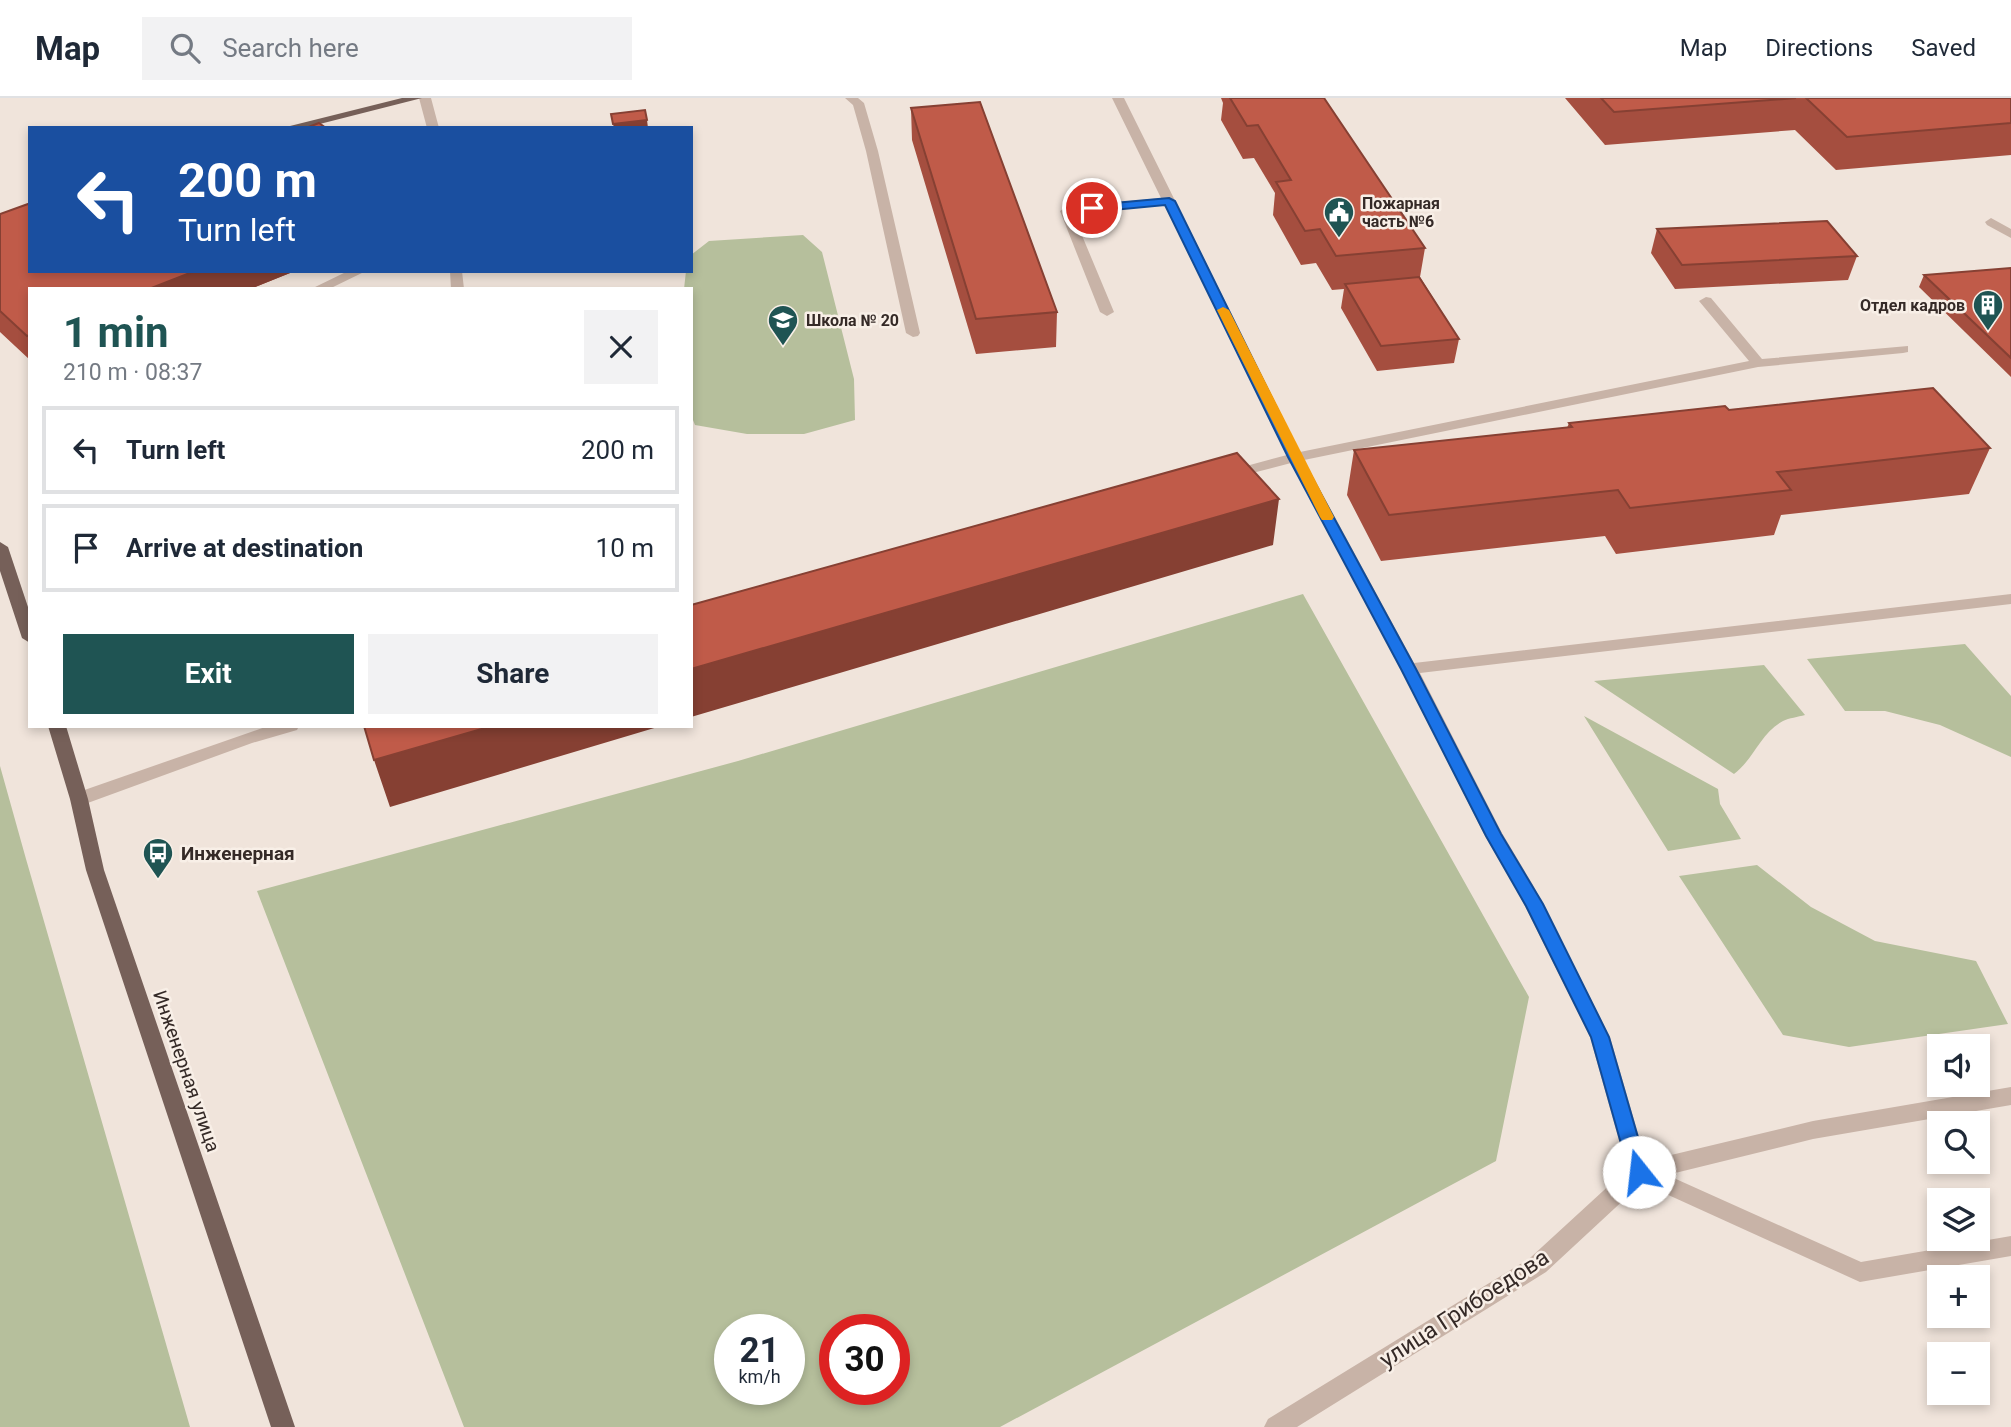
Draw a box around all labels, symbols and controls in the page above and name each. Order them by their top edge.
search box [142,17,632,80]
text: Map [35,29,100,68]
icon: search [166,29,204,67]
text: Search here [222,33,359,63]
text: Map [1680,34,1727,62]
text: Directions [1765,34,1873,62]
text: Saved [1911,34,1976,62]
text: 200 m [178,152,317,209]
icon: left [63,154,154,245]
pin [1062,178,1122,238]
icon: arrive [1073,189,1111,227]
place label: Пожарная часть №6 [1362,194,1440,231]
public building icon: Пожарная часть №6 [1322,195,1356,239]
text: Turn left [178,211,296,249]
building icon: Отдел кадров [1971,288,2005,332]
place label: Отдел кадров [1860,296,1965,315]
school or university icon: Школа № 20 [766,303,800,347]
text: 1 min [63,308,169,357]
button: close [584,310,658,384]
place label: Школа № 20 [806,311,899,330]
text: 210 m · 08:37 [63,359,202,386]
icon: left [67,431,105,469]
text: Turn left [126,435,225,465]
text: 200 m [581,435,654,465]
icon: arrive [67,529,105,567]
text: Arrive at destination [126,533,363,563]
text: 10 m [596,533,654,563]
button: Exit [63,634,354,714]
button: Share [368,634,658,714]
bus stop icon: Инженерная [141,836,175,880]
place label: Инженерная [181,842,295,865]
street label: Инженерная улица [148,987,225,1155]
map controls [1927,1034,1990,1405]
button: sound [1927,1034,1990,1097]
button: search [1927,1111,1990,1174]
position arrow [1602,1135,1676,1209]
button: layers [1927,1188,1990,1251]
street label: улица Грибоедова [1375,1244,1554,1373]
button: + [1927,1265,1990,1328]
speed limit sign: 30 [819,1314,910,1405]
text: 21 [739,1330,780,1371]
button: − [1927,1342,1990,1405]
text: km/h [738,1366,781,1387]

